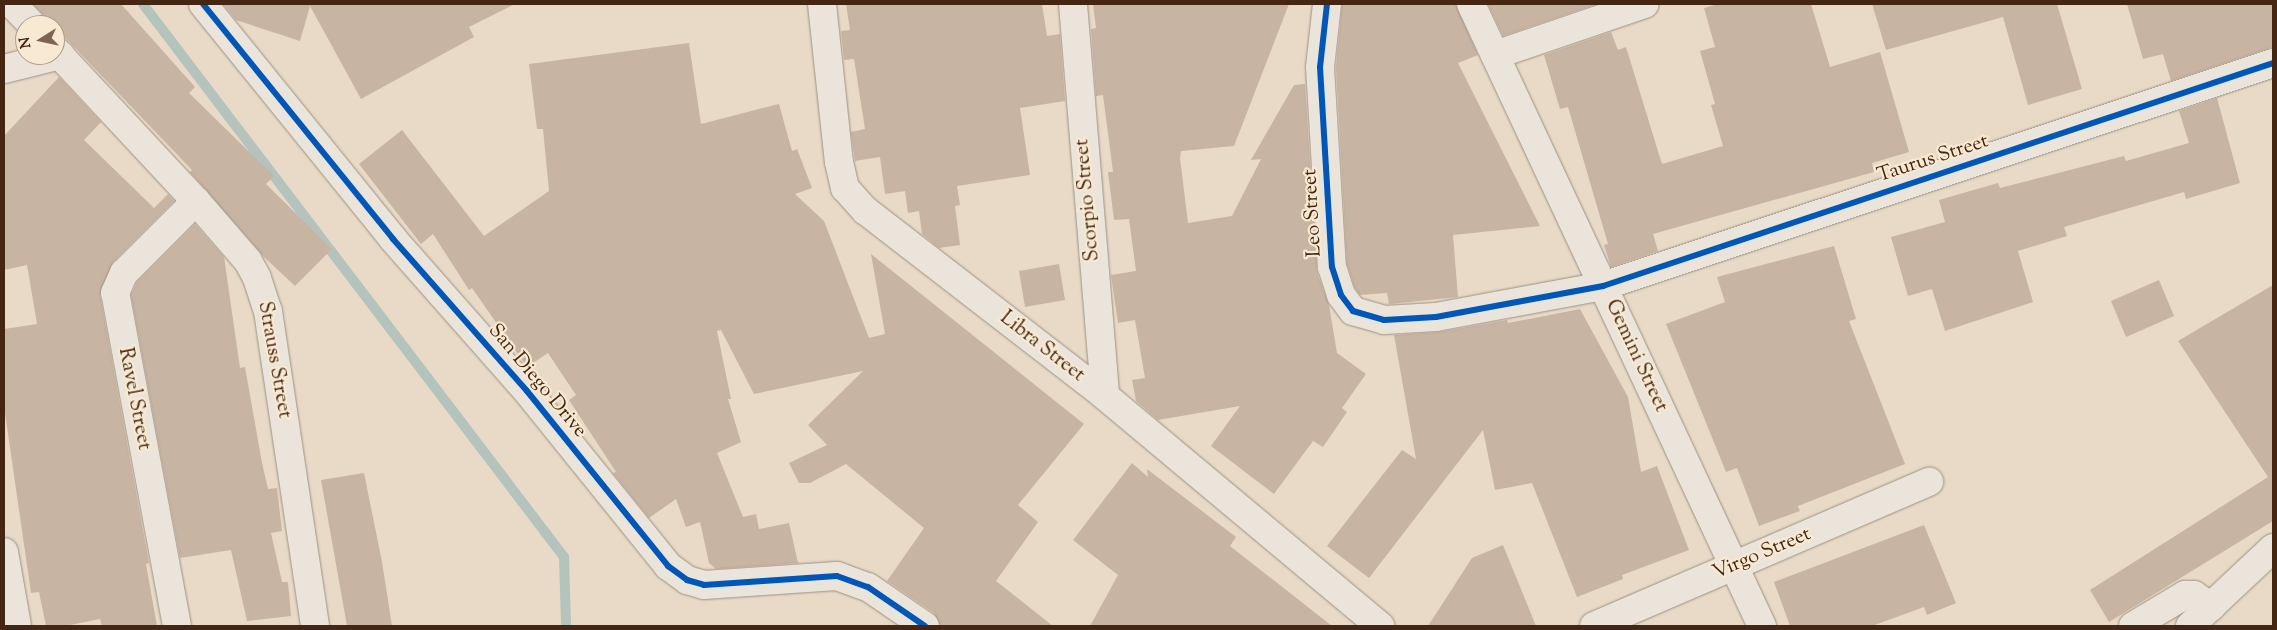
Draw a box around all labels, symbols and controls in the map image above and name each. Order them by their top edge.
north arrow [15,15,65,65]
text: N [15,35,37,50]
street label: Taurus Street [1874,130,1992,188]
street label: Scorpio Street [1071,138,1105,262]
street label: Leo Street [1299,168,1327,258]
street label: Gemini Street [1599,296,1673,416]
street label: Strauss Street [252,300,296,420]
street label: Libra Street [995,306,1089,388]
street label: San Diego Drive [483,319,591,443]
street label: Ravel Street [112,346,156,452]
street label: Virgo Street [1709,523,1815,585]

